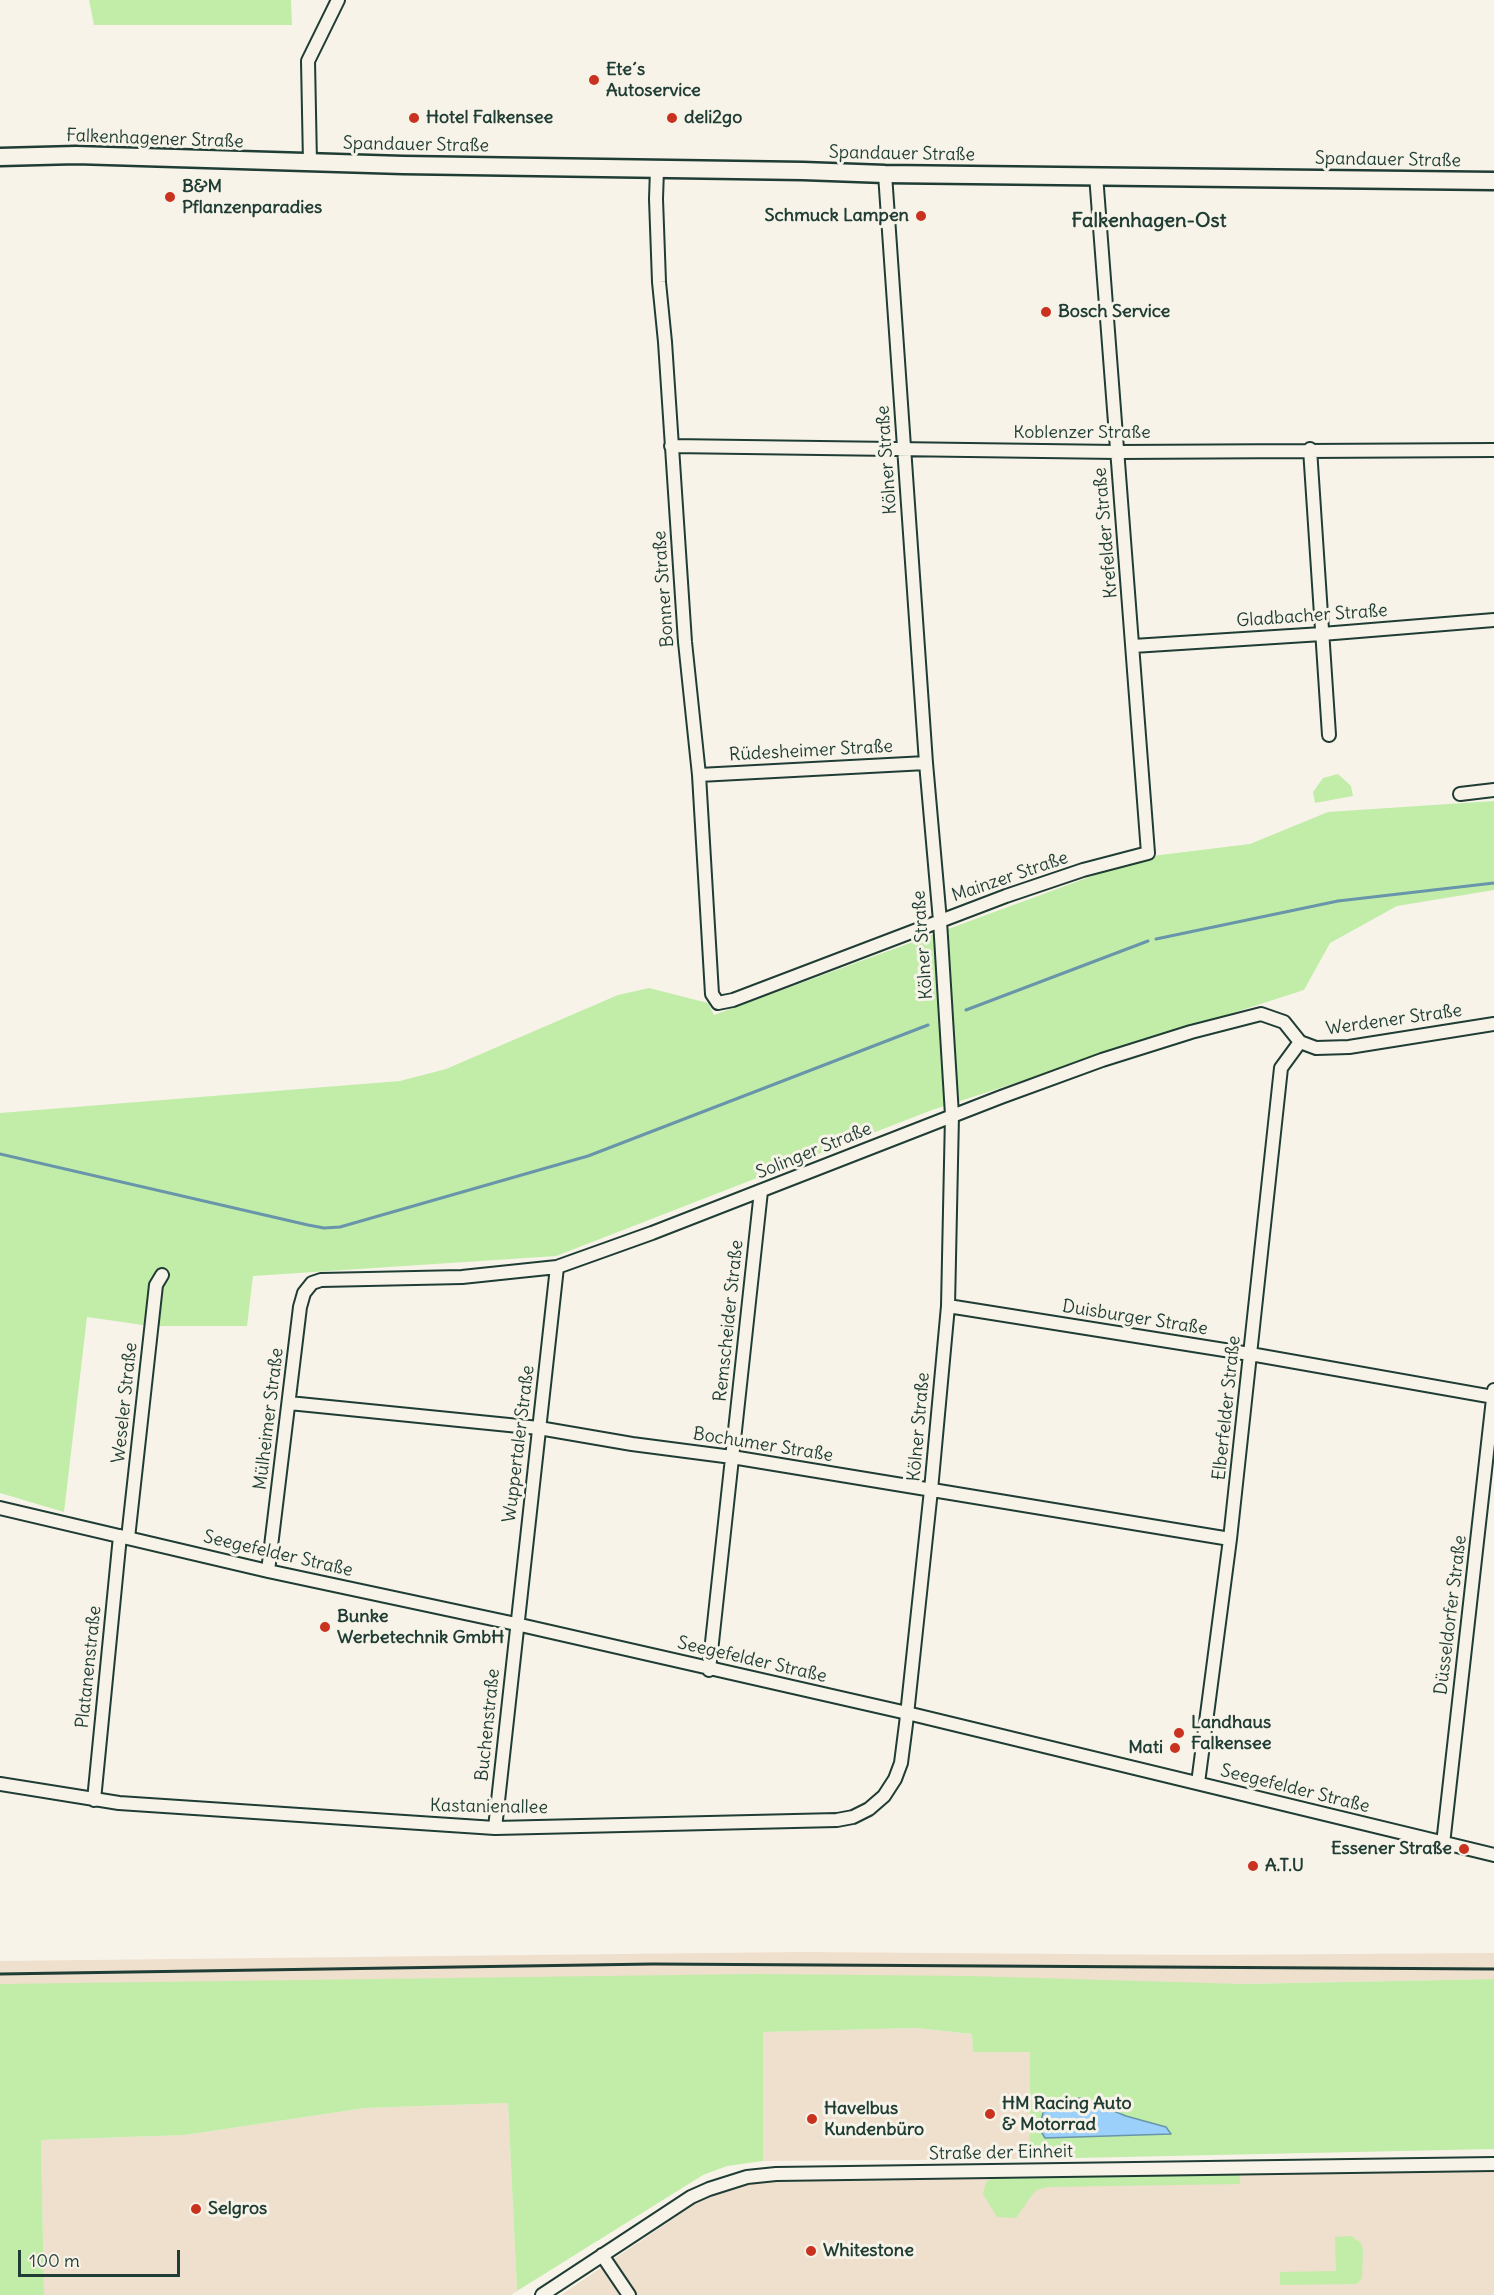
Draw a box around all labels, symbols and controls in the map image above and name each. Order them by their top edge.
place label: Ete´s Autoservice [606,59,701,101]
marker: Ete´s Autoservice [587,73,601,87]
place label: Hotel Falkensee [426,107,553,129]
place label: deli2go [684,107,742,129]
marker: Hotel Falkensee [407,111,421,125]
marker: deli2go [665,111,679,125]
street label: Falkenhagener Straße [66,125,244,153]
street label: Spandauer Straße [343,133,489,157]
street label: Spandauer Straße [829,142,975,166]
street label: Spandauer Straße [1315,148,1461,172]
place label: B&M Pflanzenparadies [182,176,322,219]
marker: B&M Pflanzenparadies [163,190,177,204]
place label: Schmuck Lampen [765,205,909,227]
marker: Schmuck Lampen [914,209,928,223]
district label: Falkenhagen-Ost [1072,209,1226,233]
place label: Bosch Service [1058,301,1170,323]
marker: Bosch Service [1039,305,1053,319]
street label: Kölner Straße [872,405,902,515]
street label: Koblenzer Straße [1013,422,1151,444]
street label: Krefelder Straße [1090,467,1122,599]
street label: Bonner Straße [649,530,679,648]
street label: Gladbacher Straße [1236,600,1388,632]
street label: Rüdesheimer Straße [729,736,893,766]
street label: Mainzer Straße [949,847,1071,907]
street label: Kölner Straße [908,890,938,1000]
street label: Werdener Straße [1325,1000,1463,1040]
street label: Solinger Straße [753,1118,875,1184]
street label: Remscheider Straße [710,1239,748,1403]
street label: Duisburger Straße [1061,1296,1209,1340]
street label: Elberfelder Straße [1209,1335,1245,1481]
street label: Weseler Straße [108,1342,142,1464]
street label: Mülheimer Straße [250,1347,288,1491]
street label: Wuppertaler Straße [499,1364,539,1524]
street label: Kölner Straße [903,1372,935,1482]
street label: Bochumer Straße [691,1423,835,1467]
street label: Seegefelder Straße [201,1526,355,1582]
street label: Düsseldorfer Straße [1430,1534,1472,1696]
street label: Platanenstraße [72,1605,106,1729]
place label: Bunke Werbetechnik GmbH [337,1606,504,1648]
marker: Bunke Werbetechnik GmbH [318,1620,332,1634]
street label: Seegefelder Straße [675,1632,829,1688]
street label: Buchenstraße [471,1668,505,1782]
place label: Landhaus Falkensee [1191,1712,1271,1754]
marker: Landhaus Falkensee [1172,1726,1186,1740]
place label: Mati [1128,1737,1163,1759]
marker: Mati [1168,1741,1182,1755]
street label: Seegefelder Straße [1218,1760,1372,1818]
street label: Kastanienallee [430,1795,548,1819]
place label: Essener Straße [1331,1838,1452,1860]
marker: Essener Straße [1457,1842,1471,1856]
place label: A.T.U [1265,1855,1304,1877]
marker: A.T.U [1246,1859,1260,1873]
place label: HM Racing Auto & Motorrad [1002,2093,1132,2136]
place label: Havelbus Kundenbüro [824,2098,924,2140]
marker: HM Racing Auto & Motorrad [983,2107,997,2121]
marker: Havelbus Kundenbüro [805,2112,819,2126]
street label: Straße der Einheit [929,2141,1073,2165]
place label: Selgros [208,2198,267,2220]
marker: Selgros [189,2202,203,2216]
scale bar [21,2238,183,2276]
place label: Whitestone [823,2240,914,2262]
marker: Whitestone [804,2244,818,2258]
text: 100 m [29,2249,80,2272]

